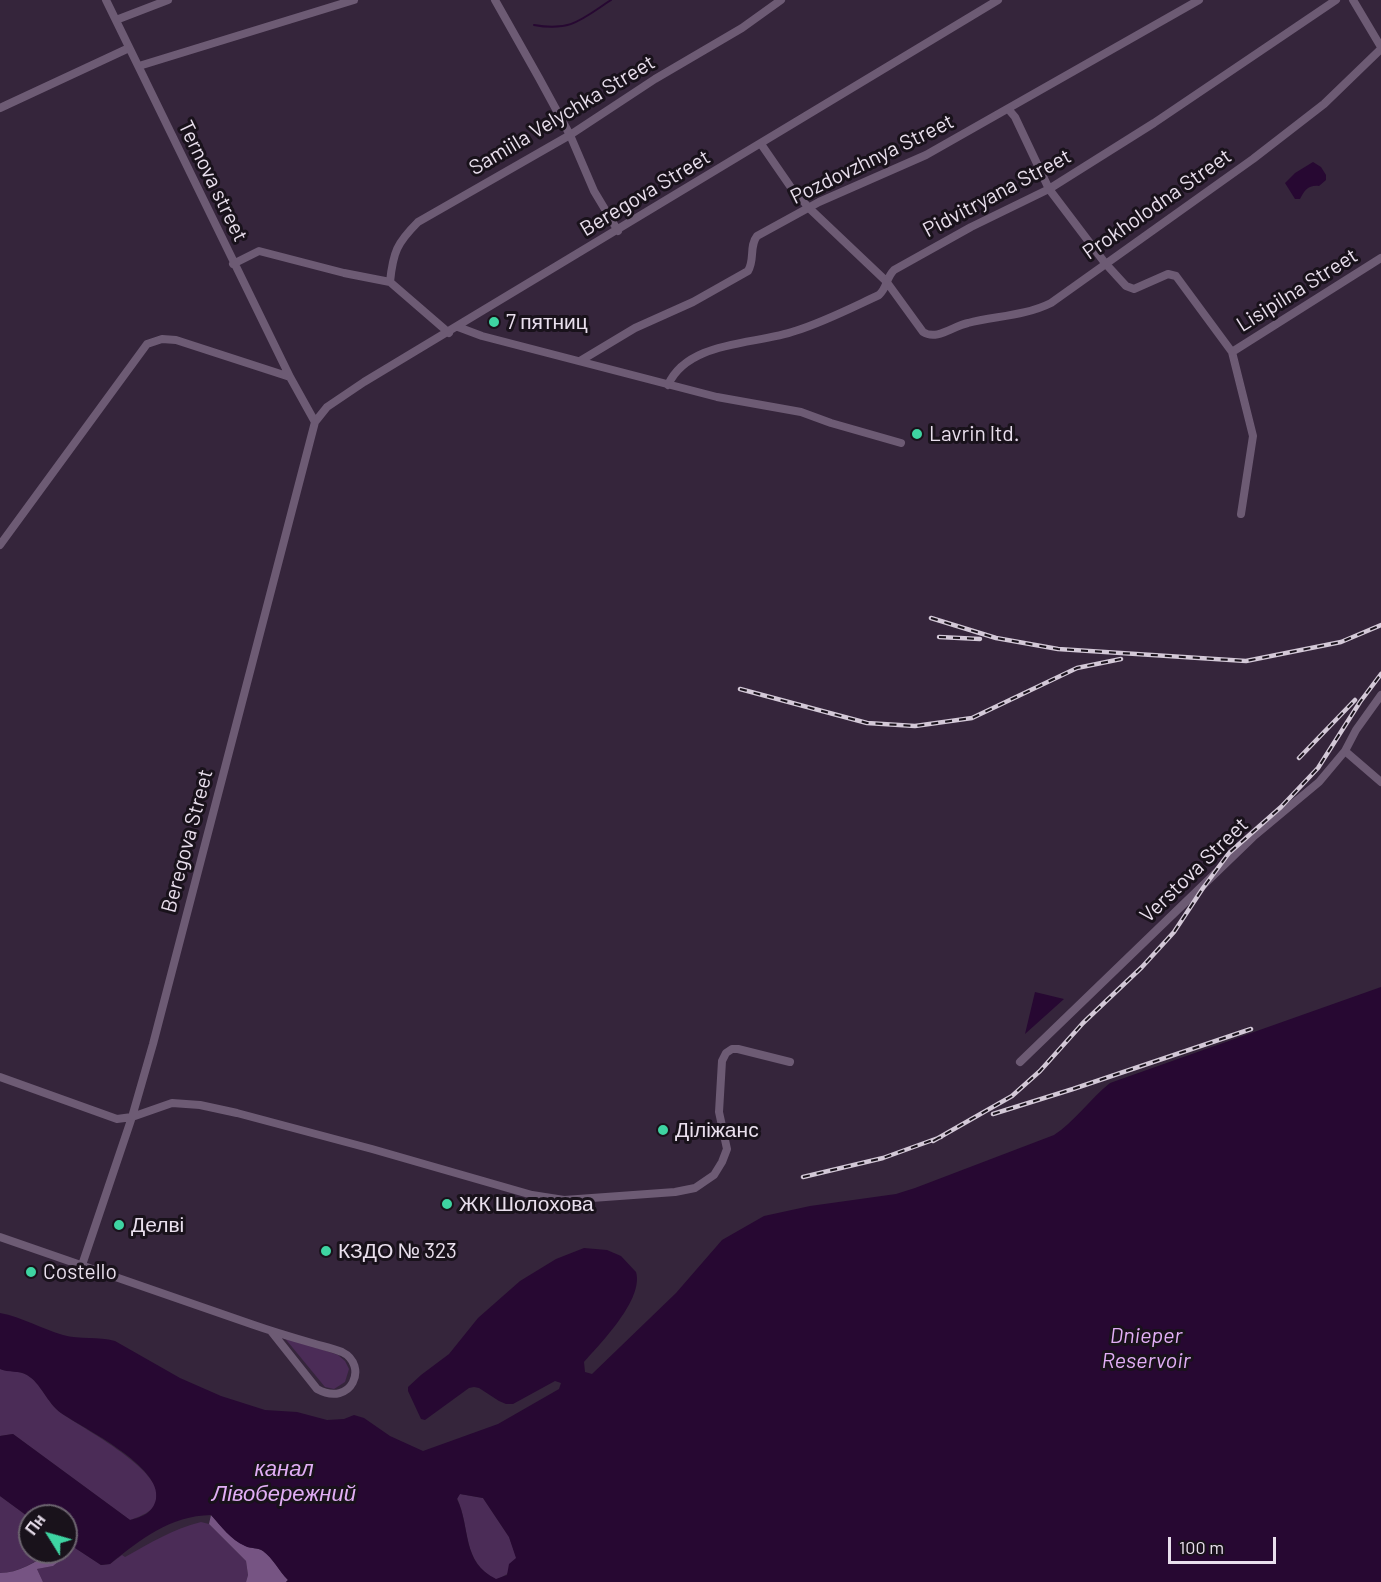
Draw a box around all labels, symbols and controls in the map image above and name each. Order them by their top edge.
street label: Samiila Velychka Street [465,50,659,180]
street label: Pozdovzhnya Street [786,108,958,210]
street label: Ternova street [173,116,253,246]
street label: Pidvitryana Street [919,143,1075,243]
street label: Prokholodna Street [1078,143,1236,265]
street label: Beregova Street [575,144,715,242]
street label: Lisipilna Street [1232,243,1362,337]
place label: 7 пятниц [506,309,588,335]
marker: 7 пятниц [487,315,501,329]
place label: Lavrin ltd. [929,421,1019,447]
marker: Lavrin ltd. [910,427,924,441]
street label: Beregova Street [156,767,218,915]
street label: Verstova Street [1135,812,1253,928]
place label: Діліжанс [675,1117,759,1143]
marker: Діліжанс [656,1123,670,1137]
place label: ЖК Шолохова [459,1191,594,1217]
marker: ЖК Шолохова [440,1197,454,1211]
place label: Делві [131,1212,184,1238]
marker: Делві [112,1218,126,1232]
place label: КЗДО № 323 [338,1238,457,1264]
marker: КЗДО № 323 [319,1244,333,1258]
place label: Costello [43,1259,117,1285]
marker: Costello [24,1265,38,1279]
water label: Dnieper Reservoir [1102,1323,1190,1374]
water label: канал Лівобережний [212,1456,356,1508]
north arrow [18,1504,78,1564]
text: Пн [21,1510,49,1538]
scale bar [1171,1525,1279,1563]
text: 100 m [1179,1536,1224,1558]

